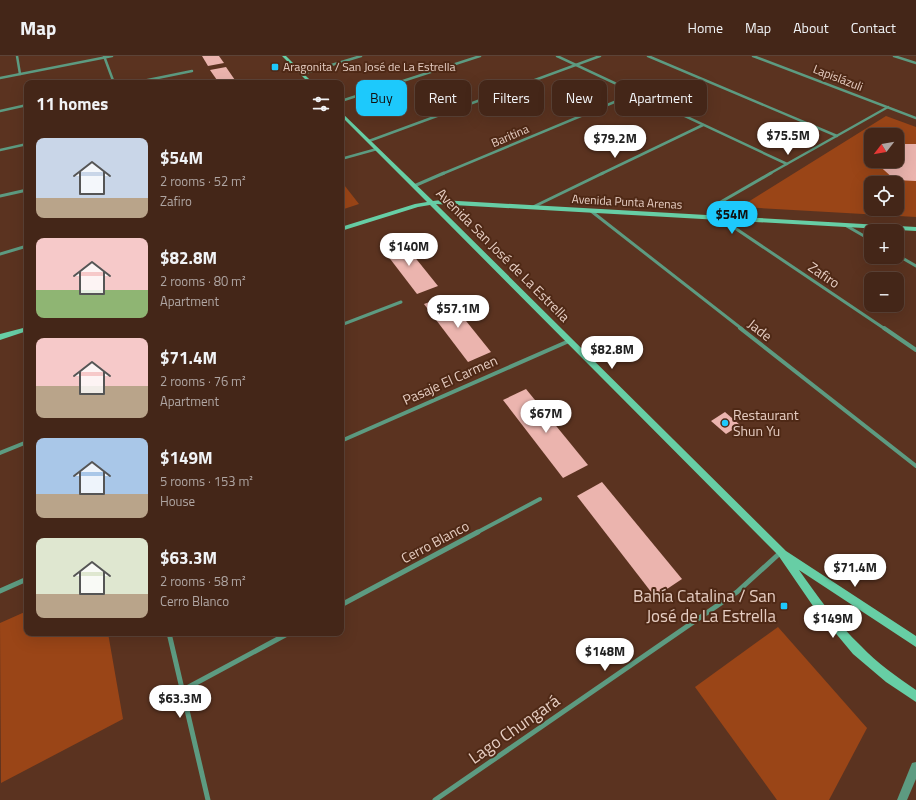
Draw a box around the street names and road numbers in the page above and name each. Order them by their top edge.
street label: Lapislázuli [810,59,866,96]
street label: Baritina [488,119,532,152]
street label: Avenida San José de La Estrella [432,183,575,326]
street label: Avenida Punta Arenas [571,189,683,214]
street label: Zafiro [804,256,844,293]
street label: Jade [744,313,777,346]
street label: Pasaje El Carmen [399,349,501,410]
street label: Cerro Blanco [397,515,473,568]
street label: Lago Chungará [463,688,565,770]

